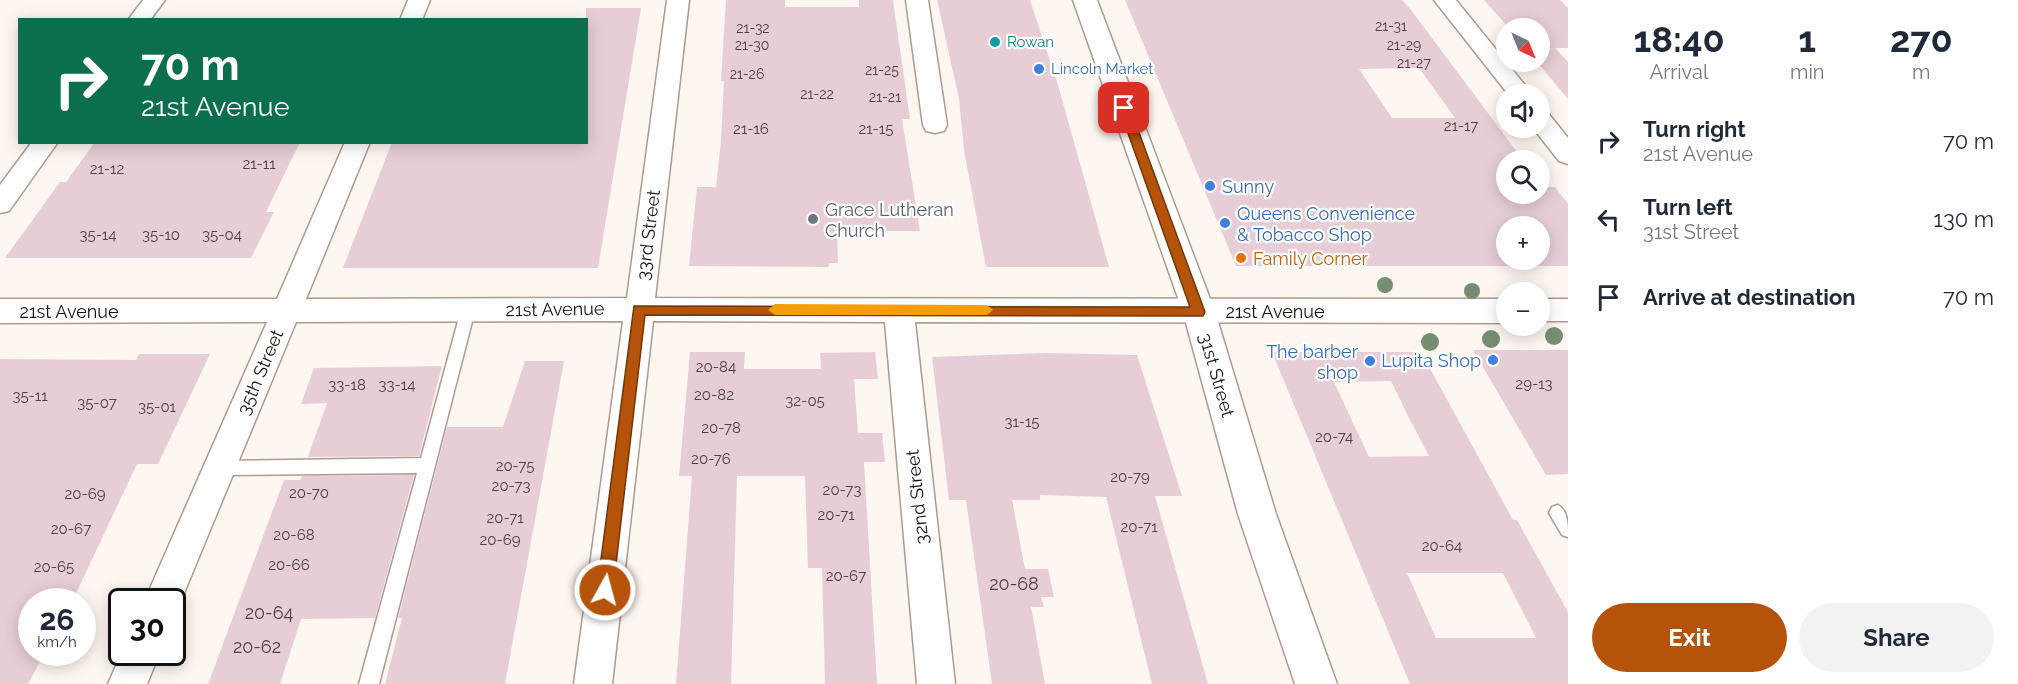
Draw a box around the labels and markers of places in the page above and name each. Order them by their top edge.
place label: Rowan [1007,33,1054,51]
marker: Rowan [988,35,1002,49]
place label: Lincoln Market [1051,60,1153,78]
marker: Lincoln Market [1032,62,1046,76]
pin [1098,82,1149,133]
place label: Sunny [1222,176,1274,197]
marker: Sunny [1203,179,1217,193]
place label: Grace Lutheran Church [825,199,954,241]
place label: Queens Convenience & Tobacco Shop [1237,203,1416,245]
marker: Grace Lutheran Church [806,212,820,226]
marker: Queens Convenience & Tobacco Shop [1218,216,1232,230]
place label: Family Corner [1253,248,1369,269]
marker: Family Corner [1234,251,1248,265]
place label: The barber shop [1266,341,1359,383]
place label: Lupita Shop [1381,350,1481,371]
marker: Lupita Shop [1486,353,1500,367]
marker: The barber shop [1363,354,1377,368]

